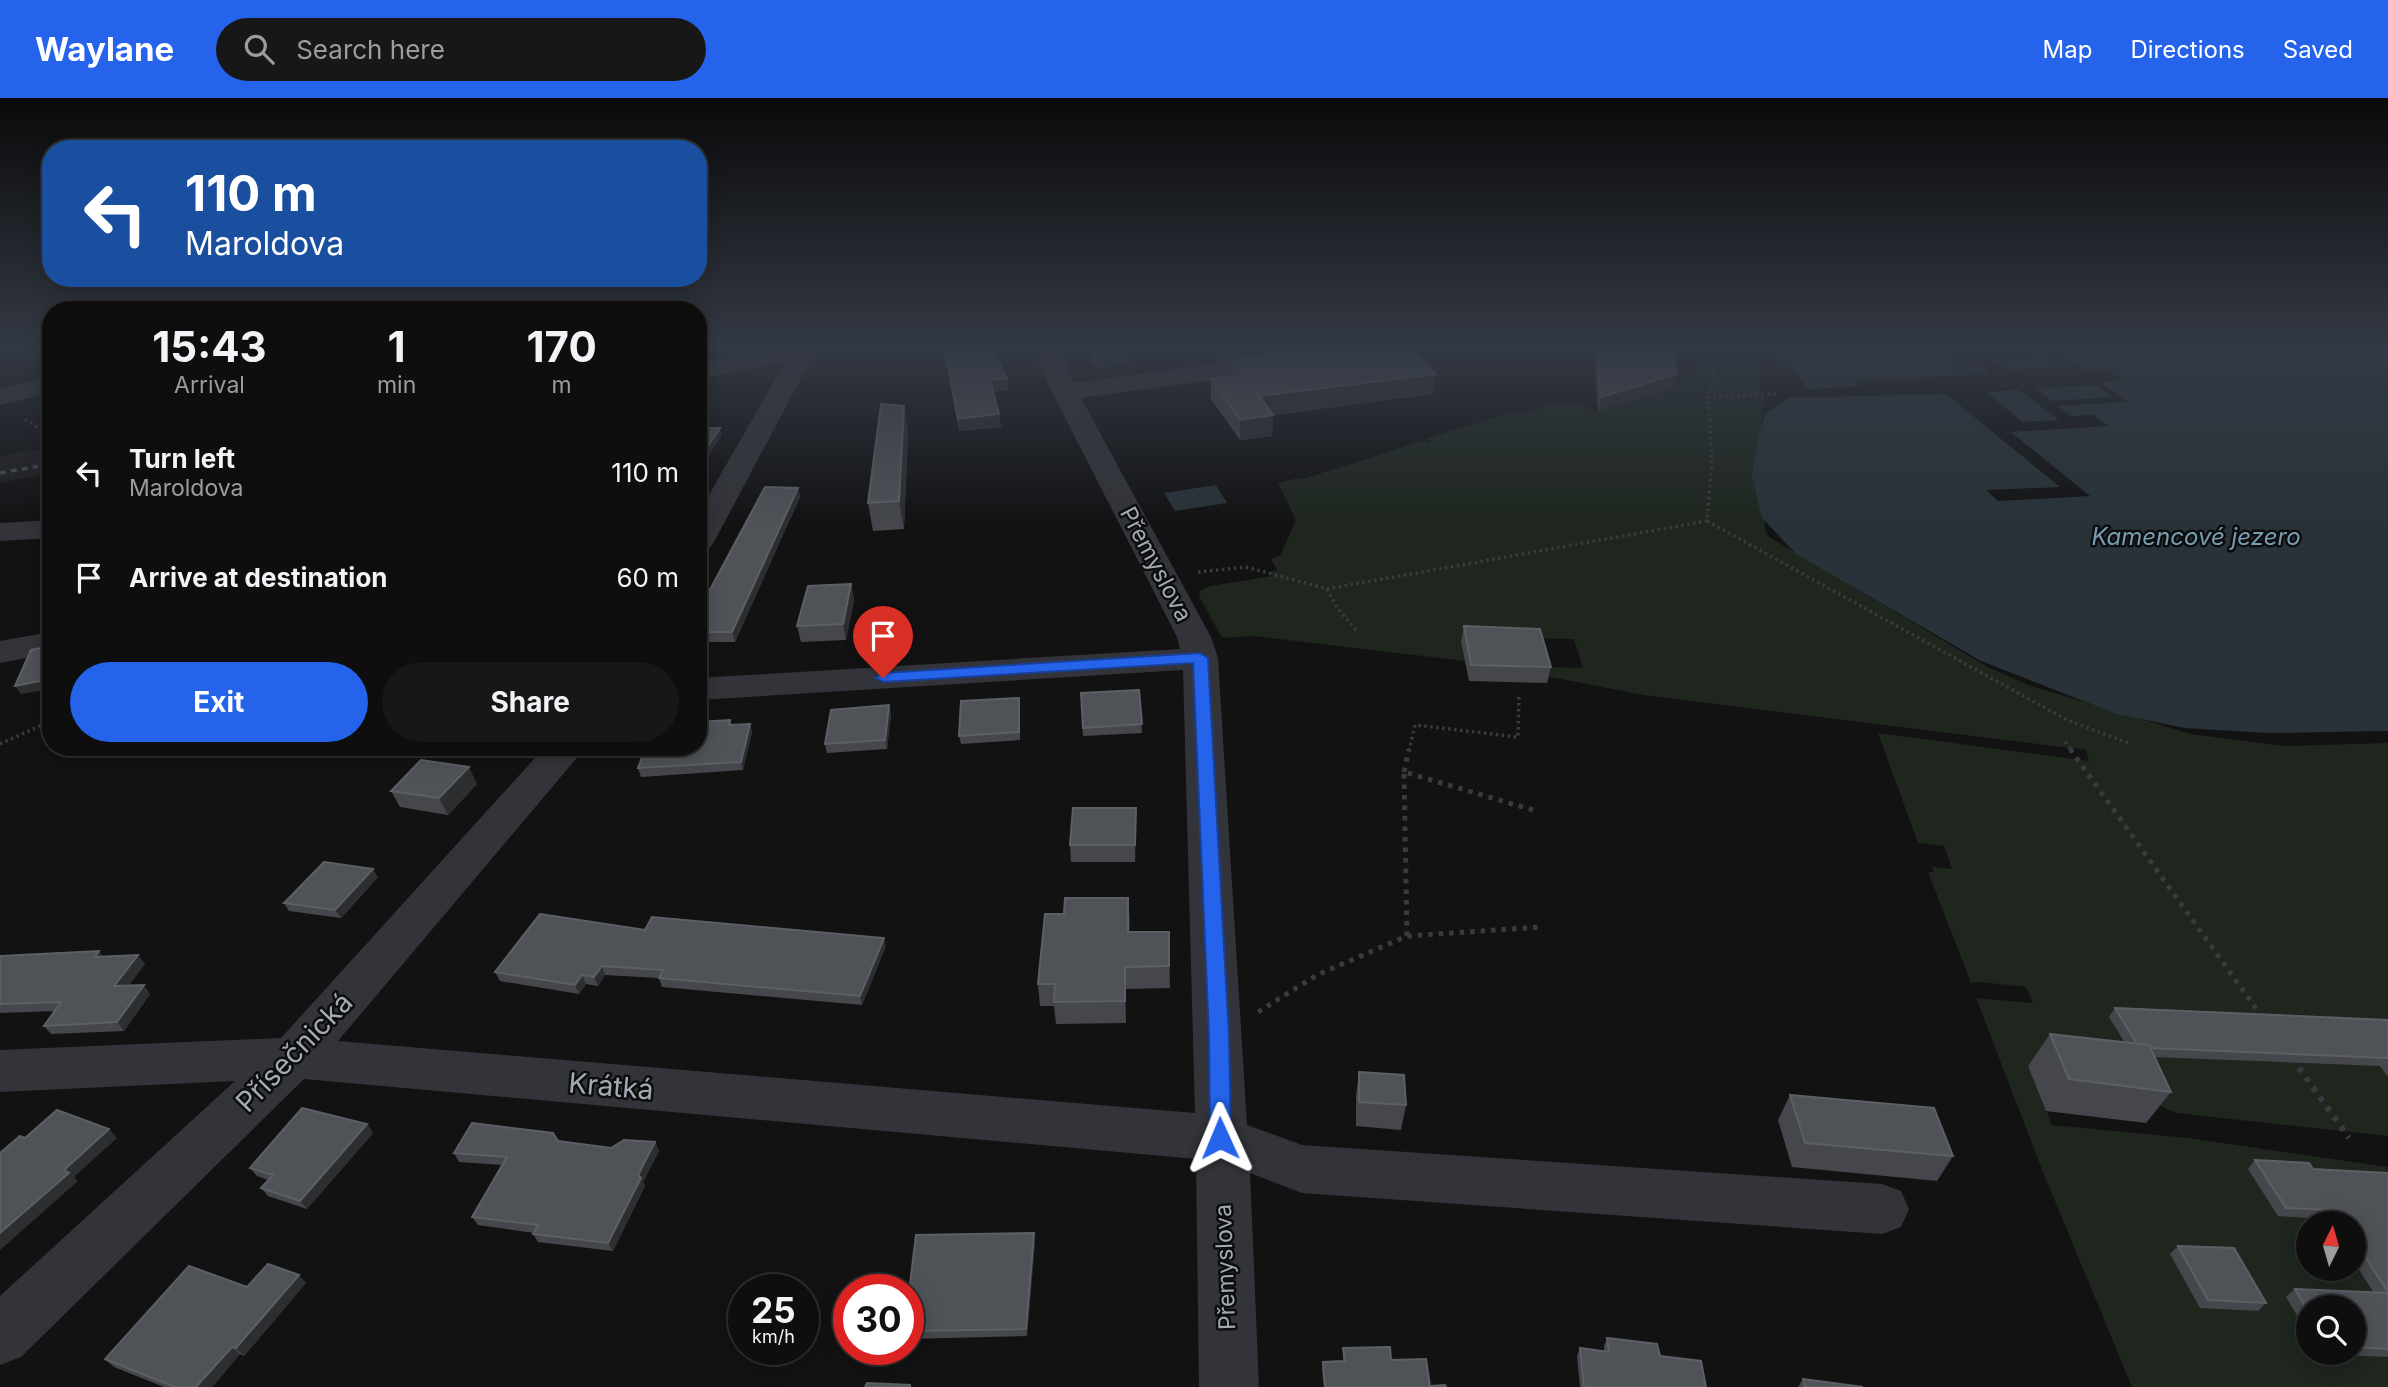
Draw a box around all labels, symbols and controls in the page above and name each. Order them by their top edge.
search box [216,18,706,81]
text: Waylane [35,29,174,69]
icon: search [240,30,278,68]
text: Search here [296,34,445,65]
text: Map [2043,35,2092,64]
text: Directions [2130,35,2245,64]
text: Saved [2283,35,2353,64]
text: 110 m [185,164,317,223]
icon: left [70,168,161,259]
text: Maroldova [185,224,344,263]
text: 15:43 [152,321,267,372]
text: 1 [388,321,406,372]
text: 170 [527,321,597,372]
text: Arrival [174,371,245,399]
text: min [377,371,416,399]
text: m [552,371,572,399]
text: Turn left [129,443,235,474]
icon: left [70,454,108,492]
text: 110 m [611,457,679,488]
text: Maroldova [129,474,243,502]
street label: Přemyslova [1114,502,1198,626]
water label: Kamencové jezero [2091,522,2301,551]
icon: arrive [70,559,108,597]
text: Arrive at destination [129,562,388,593]
text: 60 m [616,562,679,593]
pin [853,606,913,678]
icon: arrive [864,617,902,655]
button: Exit [70,662,368,742]
button: Share [382,662,679,742]
street label: Přísečnická [229,985,359,1119]
street label: Krátká [567,1065,655,1107]
position arrow [1183,1101,1257,1175]
street label: Přemyslova [1209,1204,1241,1330]
north arrow [2296,1211,2366,1281]
map controls [2296,1211,2366,1365]
speed limit sign: 30 [833,1274,924,1365]
text: 25 [751,1289,796,1331]
button: search [2296,1295,2366,1365]
text: km/h [752,1326,795,1347]

